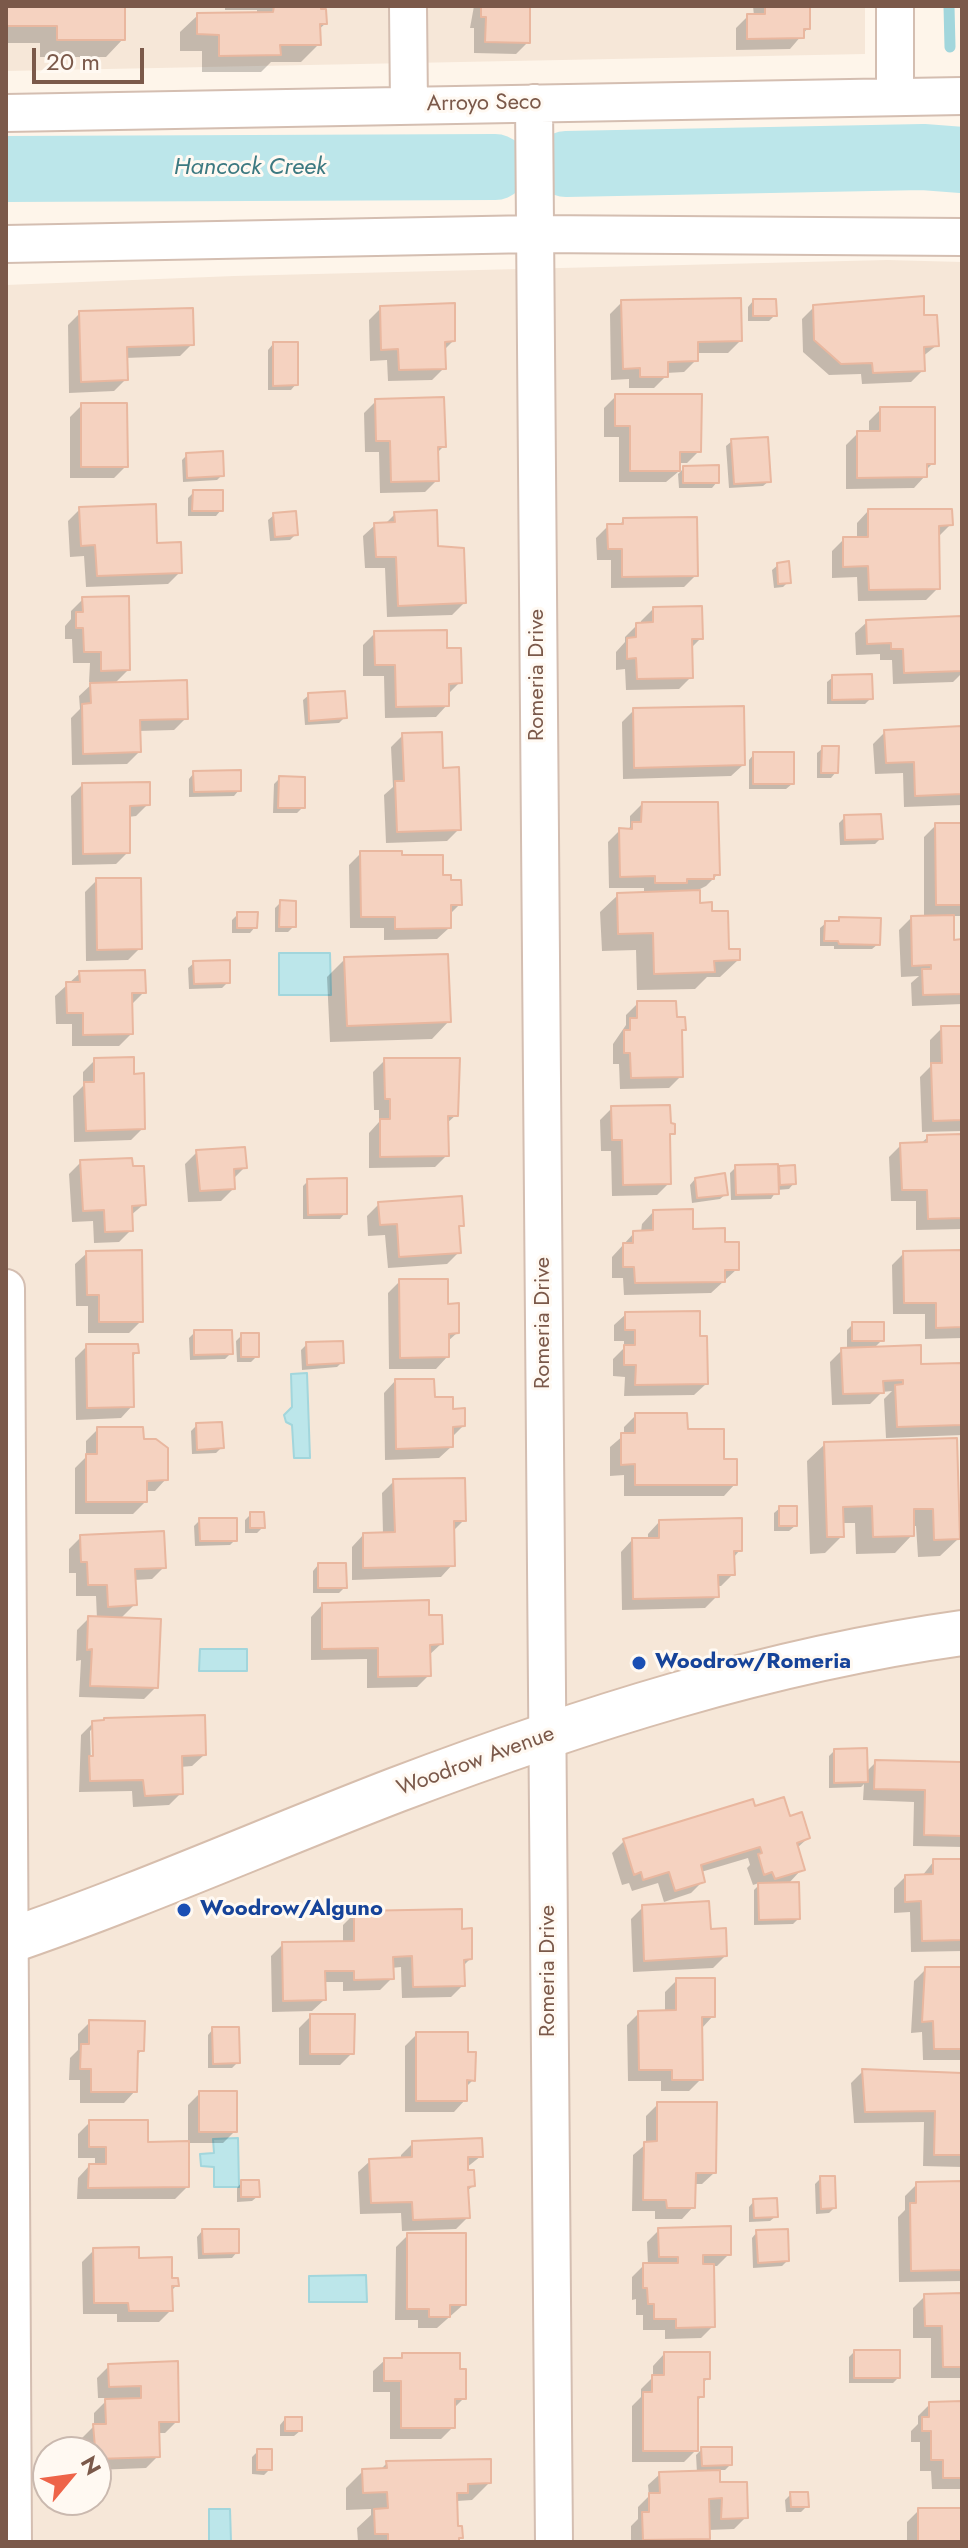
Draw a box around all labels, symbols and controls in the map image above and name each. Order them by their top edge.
scale bar [36,32,148,82]
text: 20 m [46,44,100,79]
street label: Arroyo Seco [426,90,542,118]
water label: Hancock Creek [174,154,326,182]
street label: Romeria Drive [525,609,551,741]
street label: Romeria Drive [531,1257,557,1389]
place label: Woodrow/Romeria [655,1650,851,1676]
marker: Woodrow/Romeria [630,1654,648,1672]
street label: Woodrow Avenue [394,1721,558,1803]
place label: Woodrow/Alguno [200,1897,383,1923]
marker: Woodrow/Alguno [175,1901,193,1919]
street label: Romeria Drive [536,1905,562,2037]
north arrow [32,2436,112,2516]
text: N [73,2450,109,2481]

